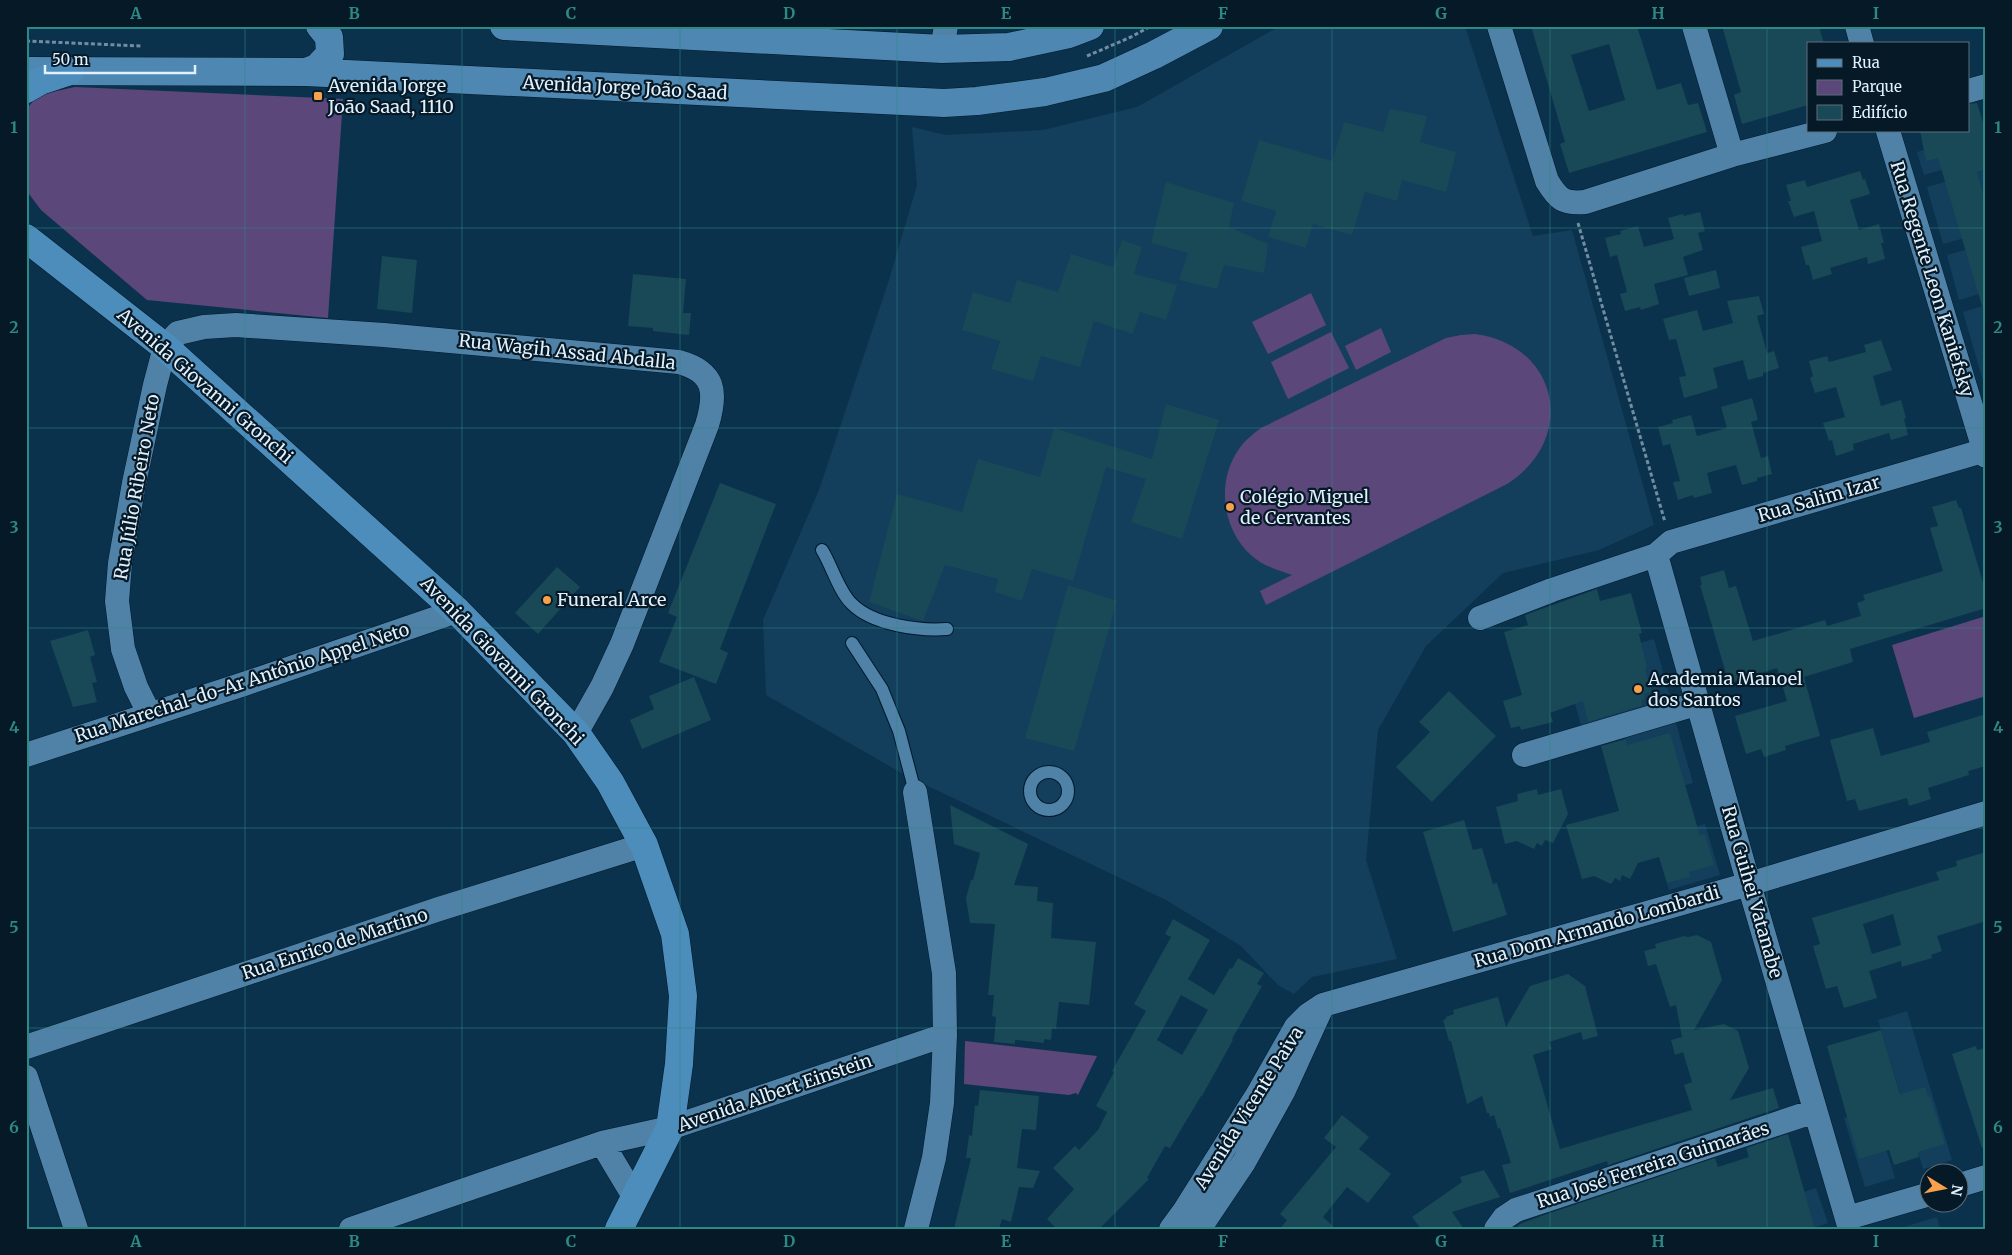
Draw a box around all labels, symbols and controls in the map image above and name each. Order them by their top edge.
text: A [129,3,142,23]
text: B [348,3,360,23]
text: C [566,3,576,23]
text: D [783,3,795,23]
text: E [1001,3,1012,23]
text: F [1218,3,1228,23]
text: G [1435,3,1447,23]
text: H [1651,3,1665,23]
text: I [1873,3,1879,23]
scale bar [45,42,195,74]
legend [1807,42,1970,132]
text: 50 m [52,50,89,69]
text: Rua [1852,53,1880,72]
street label: Avenida Jorge João Saad [521,71,728,104]
place label: Avenida Jorge João Saad, 1110 [327,74,454,118]
text: Parque [1852,77,1902,96]
marker: Avenida Jorge João Saad, 1110 [312,90,324,102]
text: Edifício [1852,103,1908,122]
text: 1 [10,117,18,137]
text: 1 [1994,117,2002,137]
street label: Rua Regente Leon Kaniefsky [1886,158,1980,400]
street label: Avenida Giovanni Gronchi [112,302,298,468]
text: 2 [9,317,19,337]
text: 2 [1993,317,2003,337]
street label: Rua Wagih Assad Abdalla [457,329,677,374]
street label: Rua Júlio Ribeiro Neto [109,392,164,582]
street label: Rua Salim Izar [1755,470,1883,527]
place label: Colégio Miguel de Cervantes [1240,485,1369,529]
marker: Colégio Miguel de Cervantes [1224,501,1236,513]
text: 3 [9,517,19,537]
text: 3 [1993,517,2003,537]
street label: Avenida Giovanni Gronchi [415,571,589,750]
place label: Funeral Arce [557,588,667,611]
marker: Funeral Arce [541,594,553,606]
street label: Rua Marechal-do-Ar Antônio Appel Neto [72,617,412,748]
place label: Academia Manoel dos Santos [1647,667,1803,711]
marker: Academia Manoel dos Santos [1632,683,1644,695]
text: 4 [9,717,19,737]
text: 4 [1993,717,2003,737]
street label: Rua Guihei Vatanabe [1717,803,1788,981]
street label: Rua Dom Armando Lombardi [1471,880,1722,973]
street label: Rua Enrico de Martino [239,903,431,984]
text: 5 [9,917,19,937]
text: 5 [1993,917,2003,937]
street label: Avenida Vicente Paiva [1189,1022,1308,1194]
street label: Avenida Albert Einstein [674,1048,875,1137]
street label: Rua José Ferreira Guimarães [1534,1116,1772,1213]
text: 6 [9,1117,19,1137]
text: 6 [1993,1117,2003,1137]
north arrow [1920,1162,1970,1212]
text: N [1947,1183,1967,1197]
text: A [129,1231,142,1251]
text: B [348,1231,360,1251]
text: C [566,1231,576,1251]
text: D [783,1231,795,1251]
text: E [1001,1231,1012,1251]
text: F [1218,1231,1228,1251]
text: G [1435,1231,1447,1251]
text: H [1651,1231,1665,1251]
text: I [1873,1231,1879,1251]

